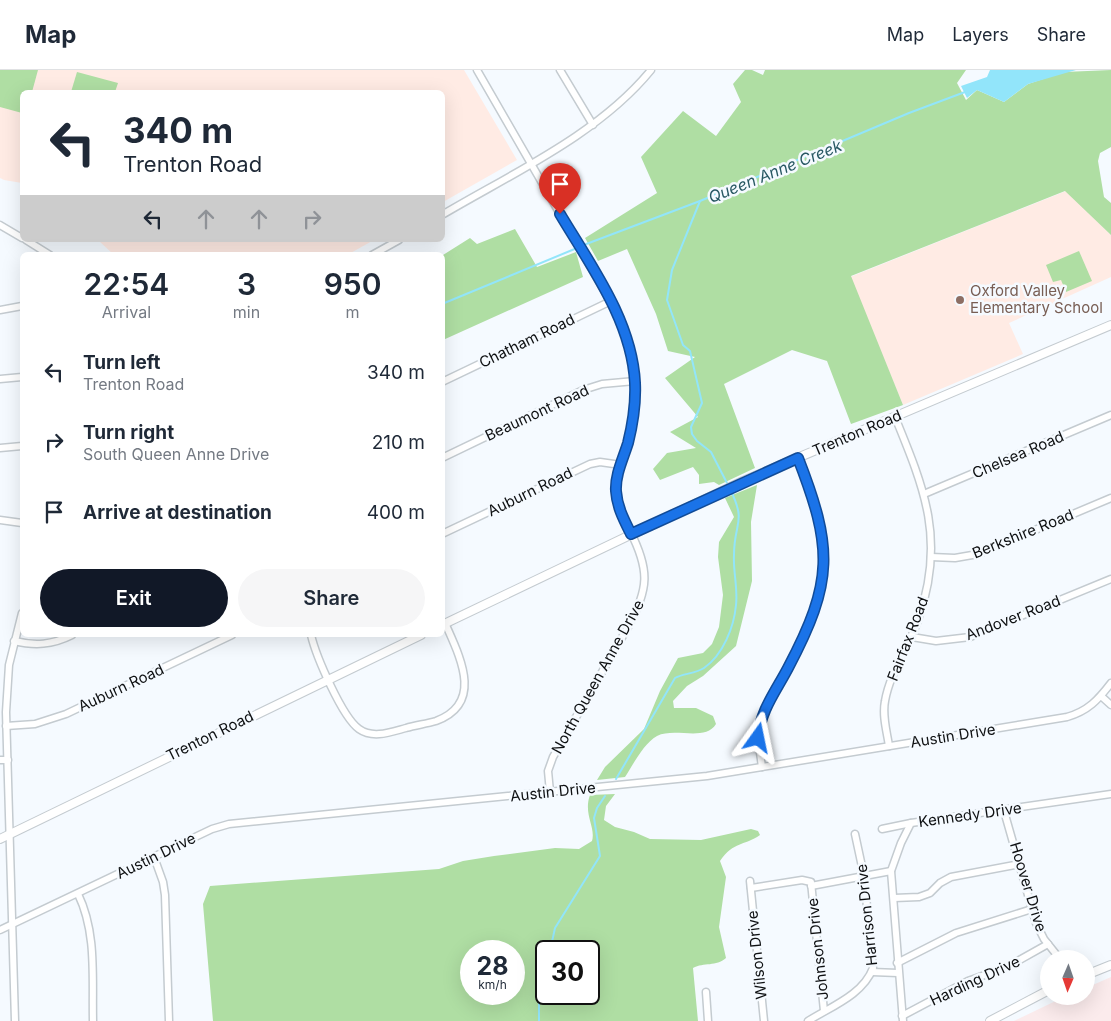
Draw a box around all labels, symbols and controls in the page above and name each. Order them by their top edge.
text: Map [25,20,76,49]
text: Map [887,24,924,45]
text: Layers [952,24,1009,45]
text: Share [1037,24,1086,45]
text: 340 m [123,109,233,151]
icon: left [40,110,105,175]
water label: Queen Anne Creek [705,135,845,207]
text: Trenton Road [123,151,262,177]
pin [539,163,581,214]
icon: arrive [546,170,574,198]
icon: left [139,205,167,233]
icon: ahead [192,205,220,233]
icon: ahead [245,205,273,233]
icon: right [298,205,326,233]
text: 22:54 [84,266,169,302]
text: 3 [237,266,256,302]
text: 950 [324,266,382,302]
place label: Oxford Valley Elementary School [970,281,1103,317]
marker: Oxford Valley Elementary School [954,294,966,306]
text: Arrival [102,302,151,322]
text: min [233,302,260,322]
text: m [346,302,360,322]
street label: Chatham Road [476,309,578,372]
text: Turn left [83,351,161,374]
icon: left [40,358,68,386]
text: 340 m [367,361,425,384]
text: Trenton Road [83,374,184,394]
street label: Beaumont Road [482,380,592,445]
street label: Trenton Road [809,405,904,460]
text: Turn right [83,421,174,444]
street label: Chelsea Road [969,427,1067,482]
icon: right [40,428,68,456]
text: 210 m [372,431,425,454]
text: South Queen Anne Drive [83,444,269,464]
street label: Auburn Road [484,463,575,520]
icon: arrive [40,498,68,526]
text: Arrive at destination [83,501,272,524]
text: 400 m [367,501,425,524]
street label: Berkshire Road [969,505,1076,563]
button: Exit [40,569,228,627]
button: Share [238,569,425,627]
street label: Andover Road [963,591,1063,644]
street label: Fairfax Road [883,594,932,684]
street label: North Queen Anne Drive [547,596,648,757]
street label: Auburn Road [75,659,167,716]
street label: Trenton Road [163,706,257,765]
position arrow [731,711,783,763]
street label: Austin Drive [909,719,997,752]
street label: Austin Drive [509,778,597,805]
street label: Kennedy Drive [917,798,1023,831]
street label: Austin Drive [113,828,199,883]
street label: Hoover Drive [1006,840,1051,934]
street label: Harrison Drive [852,863,881,967]
street label: Johnson Drive [803,897,832,1001]
street label: Wilson Drive [742,910,771,1000]
speed limit sign: 30 [535,940,600,1005]
north arrow [1040,950,1095,1005]
map controls [1040,950,1095,1005]
text: 28 [476,951,509,981]
street label: Harding Drive [927,951,1023,1010]
text: km/h [478,977,507,992]

